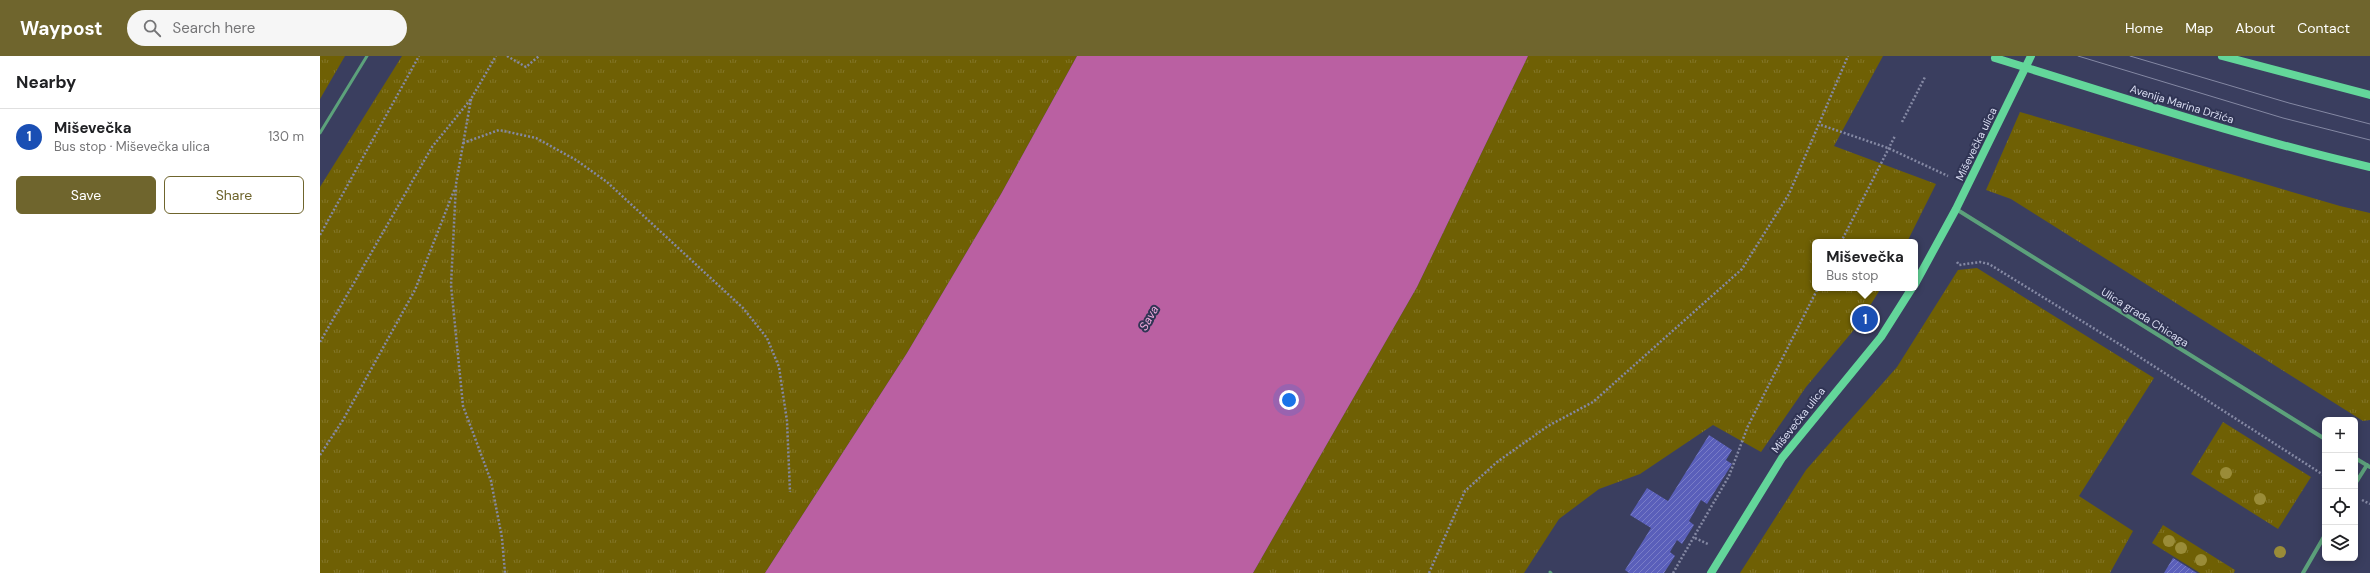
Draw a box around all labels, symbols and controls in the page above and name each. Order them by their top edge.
search box [127,10,407,46]
text: Waypost [20,16,103,41]
icon: search [141,17,163,39]
text: Search here [173,18,255,38]
text: Home [2125,19,2163,37]
text: Map [2185,19,2213,37]
text: About [2235,19,2275,37]
text: Contact [2297,19,2350,37]
text: Nearby [16,71,76,93]
street label: Avenija Marina Držića [2128,82,2236,126]
street label: Miševečka ulica [1952,105,2000,183]
text: Miševečka [54,118,132,138]
text: 1 [27,128,31,145]
text: 130 m [268,128,304,145]
text: Bus stop · Miševečka ulica [54,138,210,155]
button: Save [16,176,156,214]
button: Share [164,176,304,214]
popup [1812,239,1918,291]
text: Miševečka [1826,247,1904,267]
text: Bus stop [1826,267,1879,284]
street label: Ulica grada Chicaga [2099,284,2191,350]
water label: Sava [1136,302,1163,333]
pin: 1 [1852,304,1878,334]
street label: Miševečka ulica [1768,384,1828,456]
your location [1279,390,1299,410]
map controls [2322,417,2358,561]
button: + [2322,417,2358,453]
button: − [2322,453,2358,489]
button: locate [2322,489,2358,525]
button: layers [2322,525,2358,561]

